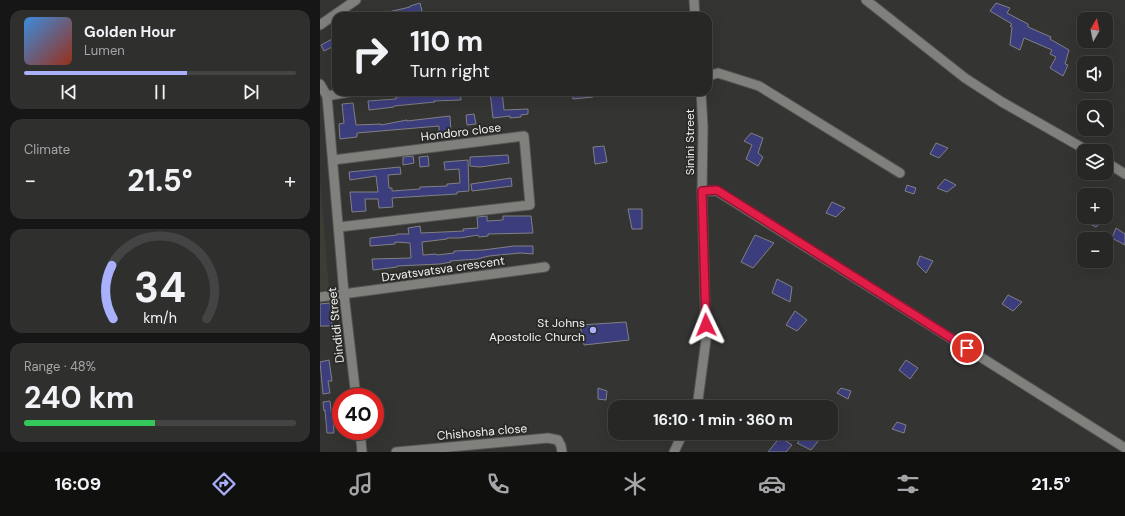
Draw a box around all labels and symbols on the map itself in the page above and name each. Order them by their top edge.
north arrow [1077,12,1113,48]
street label: Sinini Street [682,108,698,175]
street label: Hondoro close [420,119,502,145]
street label: Dzvatsvatsva crescent [380,252,506,286]
street label: Dindidi Street [324,286,348,364]
position arrow [685,304,727,346]
place label: St Johns Apostolic Church [489,315,585,345]
marker: St Johns Apostolic Church [588,325,598,335]
pin [950,331,984,365]
speed limit sign: 40 [332,388,384,440]
street label: Chishosha close [436,420,528,444]

